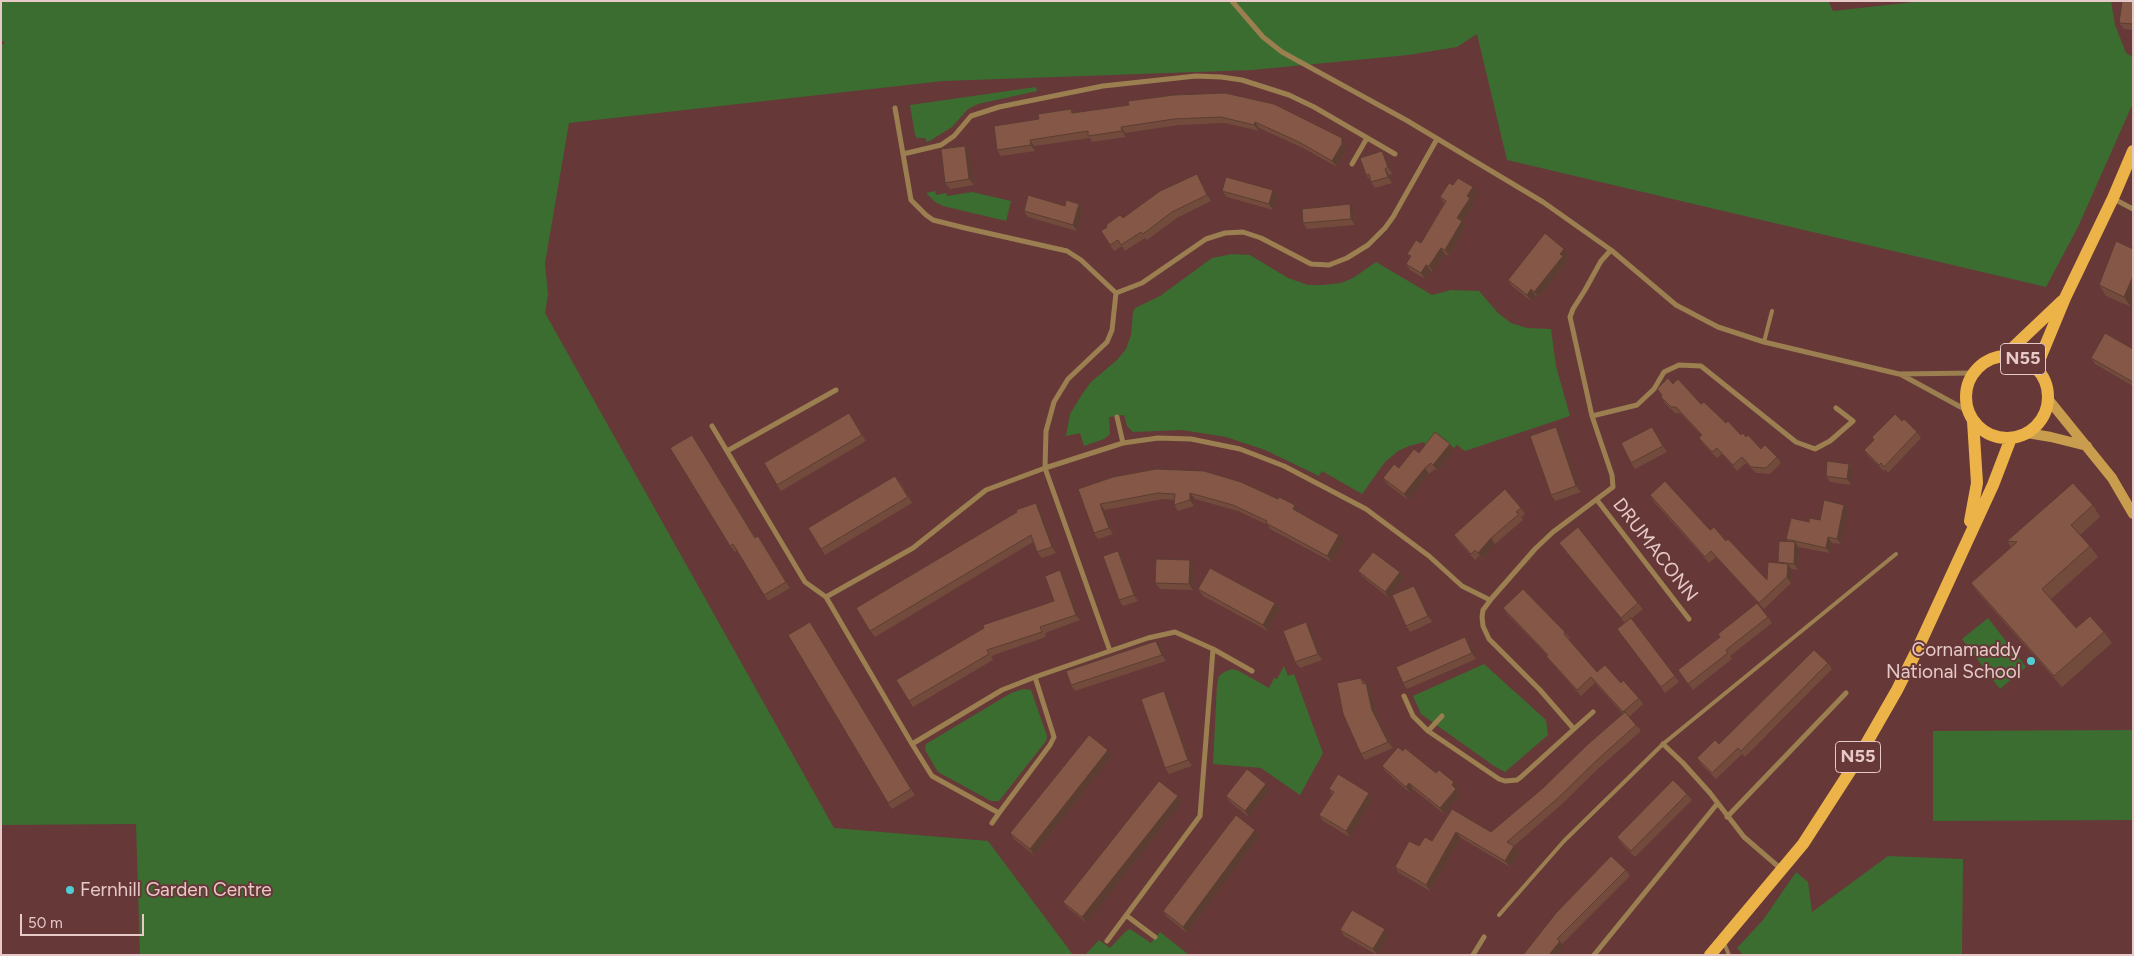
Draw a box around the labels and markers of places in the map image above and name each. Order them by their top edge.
place label: Cornamaddy National School [1886,639,2021,683]
marker: Cornamaddy National School [2025,655,2037,667]
place label: Fernhill Garden Centre [80,879,272,901]
marker: Fernhill Garden Centre [64,884,76,896]

